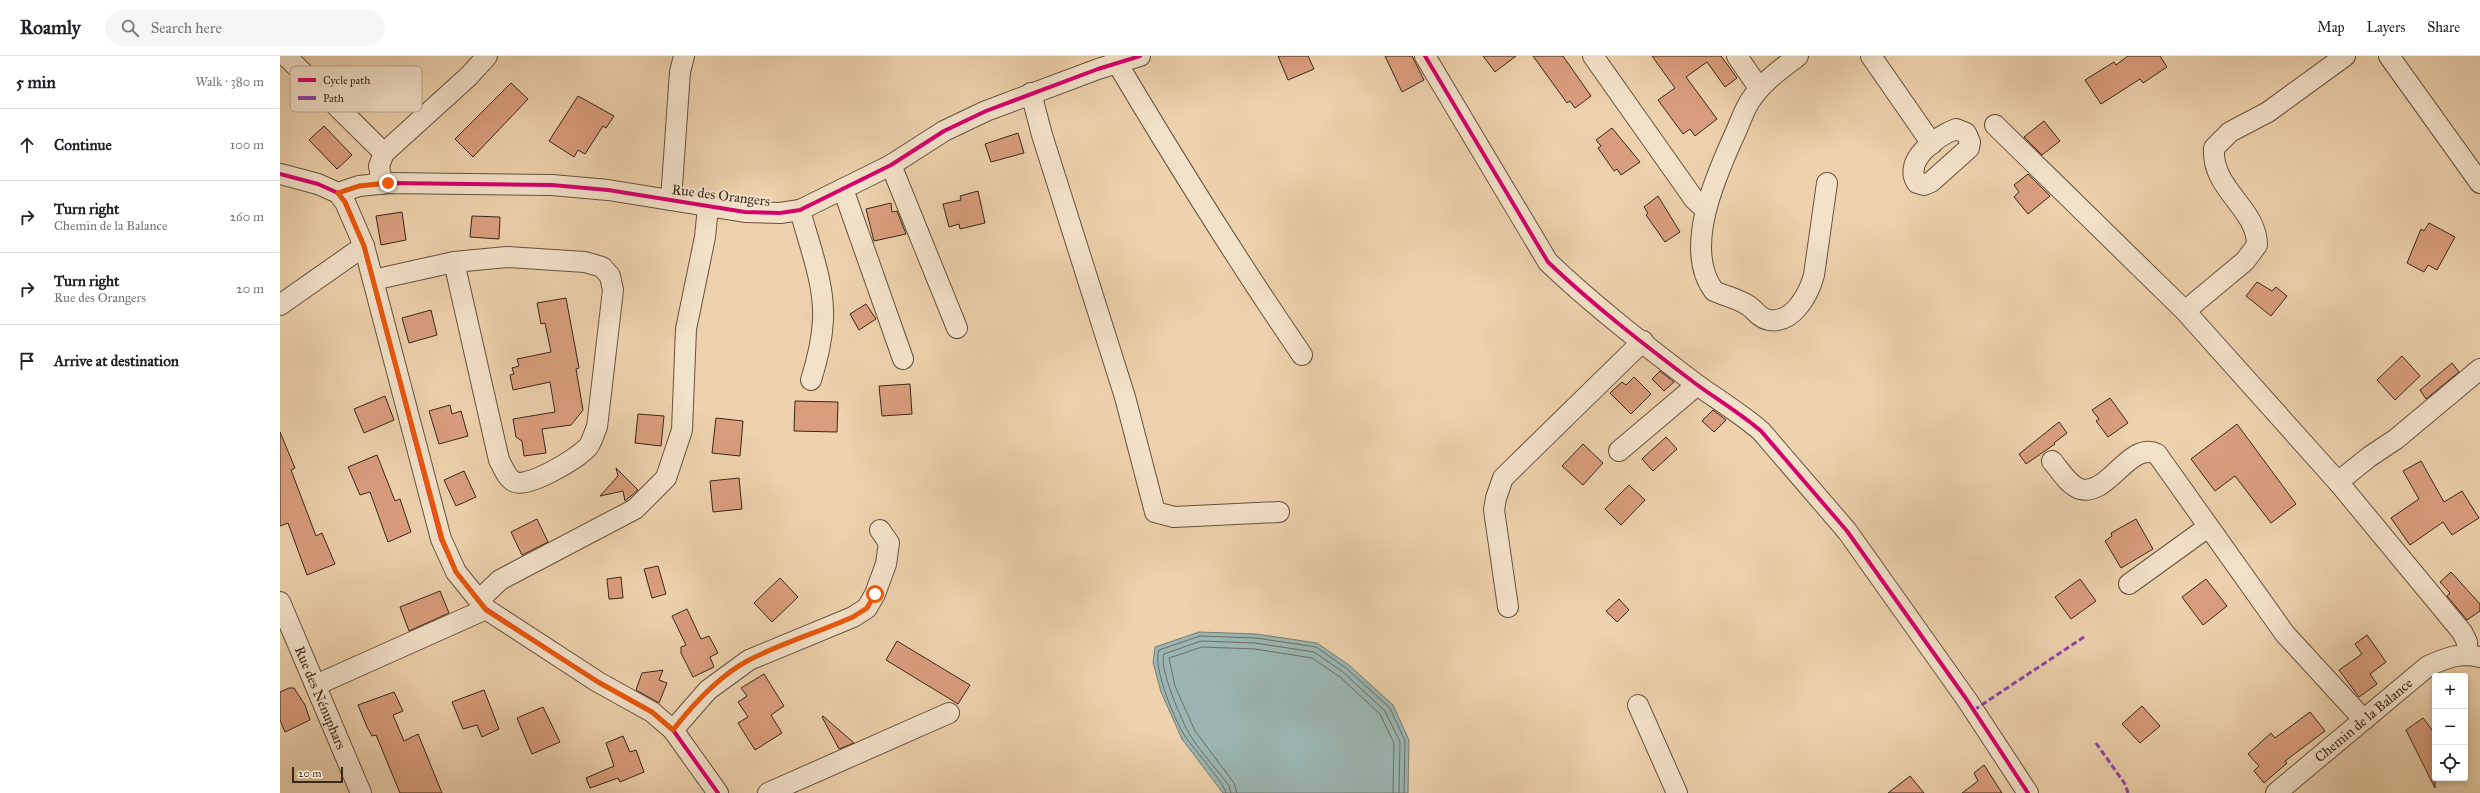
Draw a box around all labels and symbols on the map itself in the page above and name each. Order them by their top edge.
legend [290,66,422,112]
text: Cycle path [323,74,370,87]
text: Path [323,92,344,105]
route end [379,174,397,192]
street label: Rue des Orangers [671,181,771,210]
route start [866,585,884,603]
street label: Rue des Nénuphars [291,644,350,752]
street label: Chemin de la Balance [2311,674,2416,766]
scale bar [292,765,343,784]

